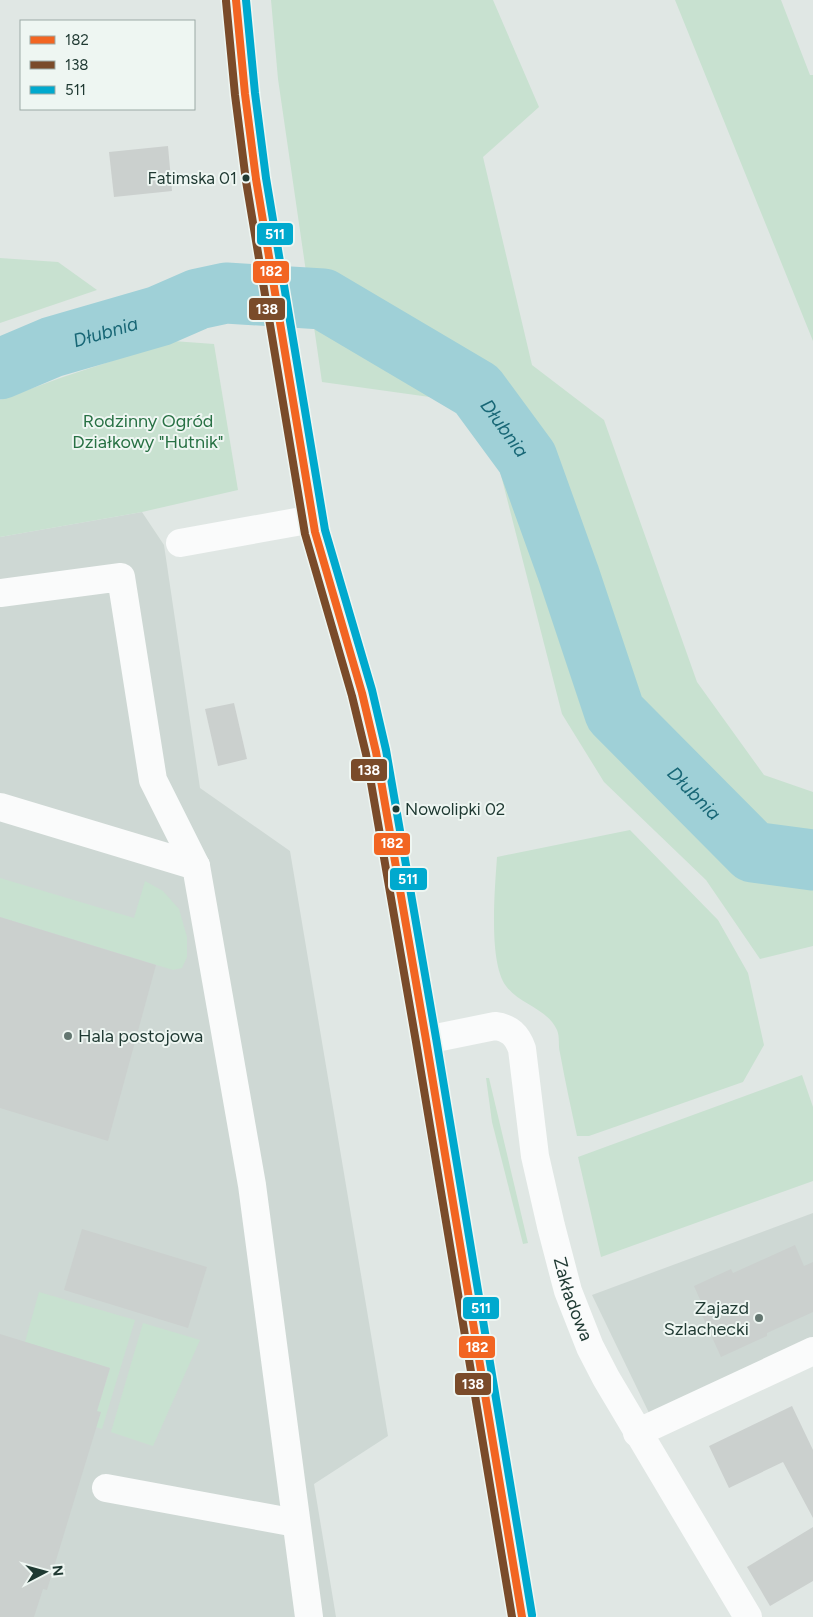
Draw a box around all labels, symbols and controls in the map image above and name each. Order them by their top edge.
legend [20,20,195,110]
text: 182 [65,31,89,49]
text: 138 [65,56,89,74]
text: 511 [65,81,86,99]
place label: Fatimska 01 [148,168,237,188]
marker: Fatimska 01 [241,173,251,183]
line badge: 511 [256,222,294,246]
text: 511 [265,226,285,243]
line badge: 182 [252,260,290,284]
text: 182 [260,263,282,280]
line badge: 138 [248,297,286,321]
text: 138 [256,301,278,318]
water label: Dłubnia [70,311,140,352]
water label: Dłubnia [476,394,534,461]
park label: Rodzinny Ogród Działkowy "Hutnik" [72,410,224,453]
line badge: 138 [350,758,388,782]
water label: Dłubnia [663,761,726,825]
text: 138 [358,762,380,779]
place label: Nowolipki 02 [405,799,505,819]
marker: Nowolipki 02 [391,804,401,814]
line badge: 182 [373,832,411,856]
text: 182 [381,835,403,852]
line badge: 511 [389,867,428,891]
text: 511 [398,871,418,888]
place label: Hala postojowa [78,1025,203,1047]
marker: Hala postojowa [62,1030,74,1042]
street label: Zakładowa [549,1255,598,1344]
line badge: 511 [462,1296,500,1320]
place label: Zajazd Szlachecki [664,1297,749,1340]
text: 511 [471,1300,491,1317]
marker: Zajazd Szlachecki [753,1312,765,1324]
line badge: 182 [458,1335,496,1359]
text: 182 [466,1339,488,1356]
line badge: 138 [454,1372,492,1396]
text: 138 [462,1376,484,1393]
north arrow [20,1547,70,1597]
text: N [48,1564,66,1577]

